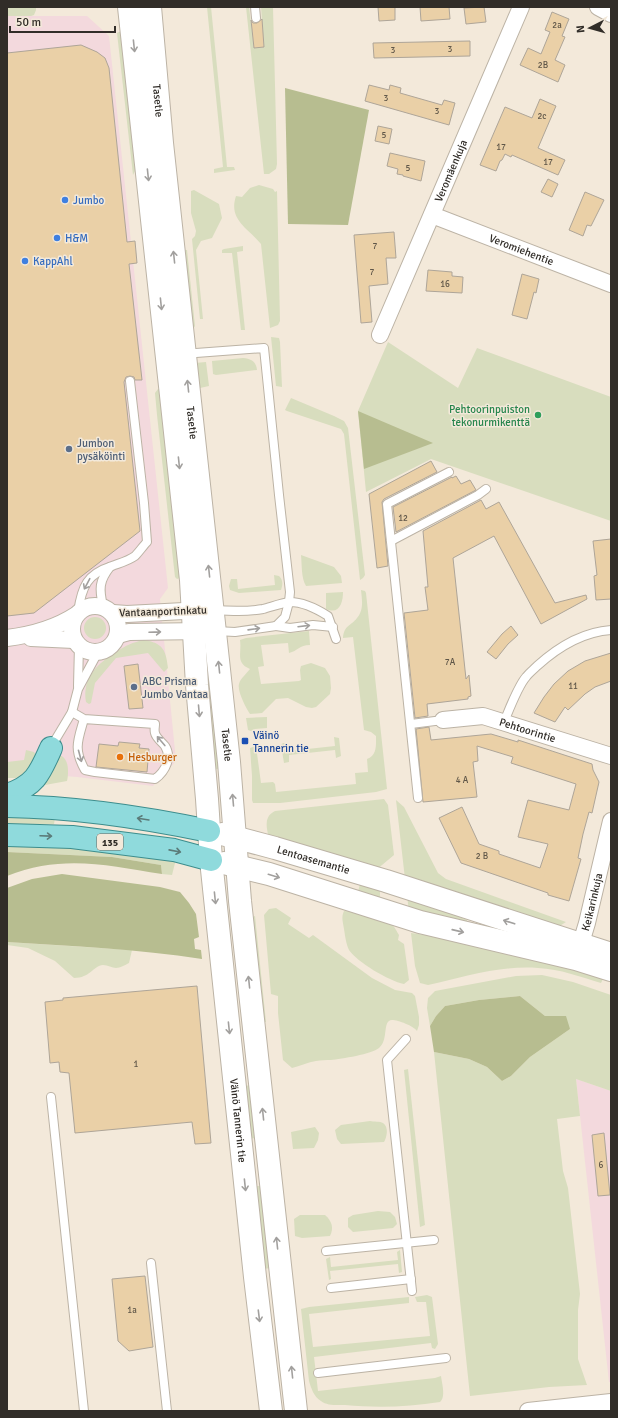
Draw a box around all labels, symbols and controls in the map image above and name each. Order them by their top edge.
scale bar [10,8,115,34]
north arrow [570,8,610,48]
text: 50 m [16,15,41,30]
house number: 2a [552,20,562,31]
text: N [574,25,587,33]
one-way arrow [131,39,138,52]
house number: 3 [448,44,453,55]
house number: 3 [391,45,396,56]
house number: 2B [538,60,548,71]
street label: Tasetie [150,84,166,118]
house number: 3 [384,93,389,104]
house number: 3 [435,106,440,117]
house number: 2c [537,111,547,122]
house number: 5 [382,130,387,141]
street label: Veromäenkuja [432,137,470,204]
house number: 17 [496,142,506,153]
house number: 17 [543,157,553,168]
house number: 5 [406,163,411,174]
one-way arrow [144,168,151,181]
place label: Jumbo [73,194,105,207]
marker: Jumbo [60,195,70,205]
place label: H&M [65,232,88,245]
street label: Veromiehentie [487,232,556,268]
marker: H&M [52,233,62,243]
house number: 7 [373,241,378,252]
one-way arrow [171,251,178,264]
place label: KappAhl [33,255,73,268]
marker: KappAhl [20,256,30,266]
house number: 7 [370,267,375,278]
house number: 16 [440,279,450,290]
one-way arrow [157,297,165,310]
one-way arrow [185,380,192,393]
place label: Pehtoorinpuiston tekonurmikenttä [449,403,530,429]
street label: Tasetie [184,406,200,440]
marker: Pehtoorinpuiston tekonurmikenttä [533,410,543,420]
place label: Jumbon pysäköinti [77,437,125,463]
marker: Jumbon pysäköinti [64,444,74,454]
one-way arrow [175,457,182,470]
house number: 12 [398,513,408,524]
one-way arrow [205,565,212,578]
one-way arrow [83,578,90,590]
street label: Vantaanportinkatu [119,603,207,620]
one-way arrow [297,622,310,630]
one-way arrow [247,625,260,633]
one-way arrow [148,628,161,635]
house number: 7A [445,657,456,668]
one-way arrow [216,661,223,674]
place label: ABC Prisma Jumbo Vantaa [142,675,209,701]
house number: 11 [568,681,578,692]
marker: ABC Prisma Jumbo Vantaa [129,682,139,692]
one-way arrow [195,704,202,717]
street label: Pehtoorintie [498,716,557,745]
street label: Tasetie [218,728,235,762]
place label: Väinö Tannerin tie [253,729,309,755]
one-way arrow [156,736,165,746]
marker: Väinö Tannerin tie [240,736,250,746]
one-way arrow [76,749,84,762]
place label: Hesburger [128,751,177,764]
marker: Hesburger [115,752,125,762]
house number: 4 A [456,775,469,786]
one-way arrow [229,794,236,807]
one-way arrow [136,815,149,823]
one-way arrow [39,832,52,840]
road number: 135 [97,834,123,850]
street label: Lentoasemantie [275,843,351,877]
one-way arrow [168,847,181,855]
house number: 2 B [476,851,488,862]
street label: Keikarinkuja [579,871,606,933]
one-way arrow [268,873,281,880]
one-way arrow [211,891,219,904]
one-way arrow [504,917,516,925]
one-way arrow [451,928,464,936]
one-way arrow [245,976,252,989]
one-way arrow [225,1021,232,1034]
house number: 1 [134,1059,139,1070]
street label: Väinö Tannerin tie [227,1078,249,1163]
one-way arrow [259,1108,267,1121]
house number: 6 [599,1160,604,1171]
one-way arrow [241,1178,249,1191]
one-way arrow [273,1237,281,1250]
house number: 1a [127,1305,137,1316]
one-way arrow [256,1309,263,1322]
one-way arrow [288,1366,295,1379]

